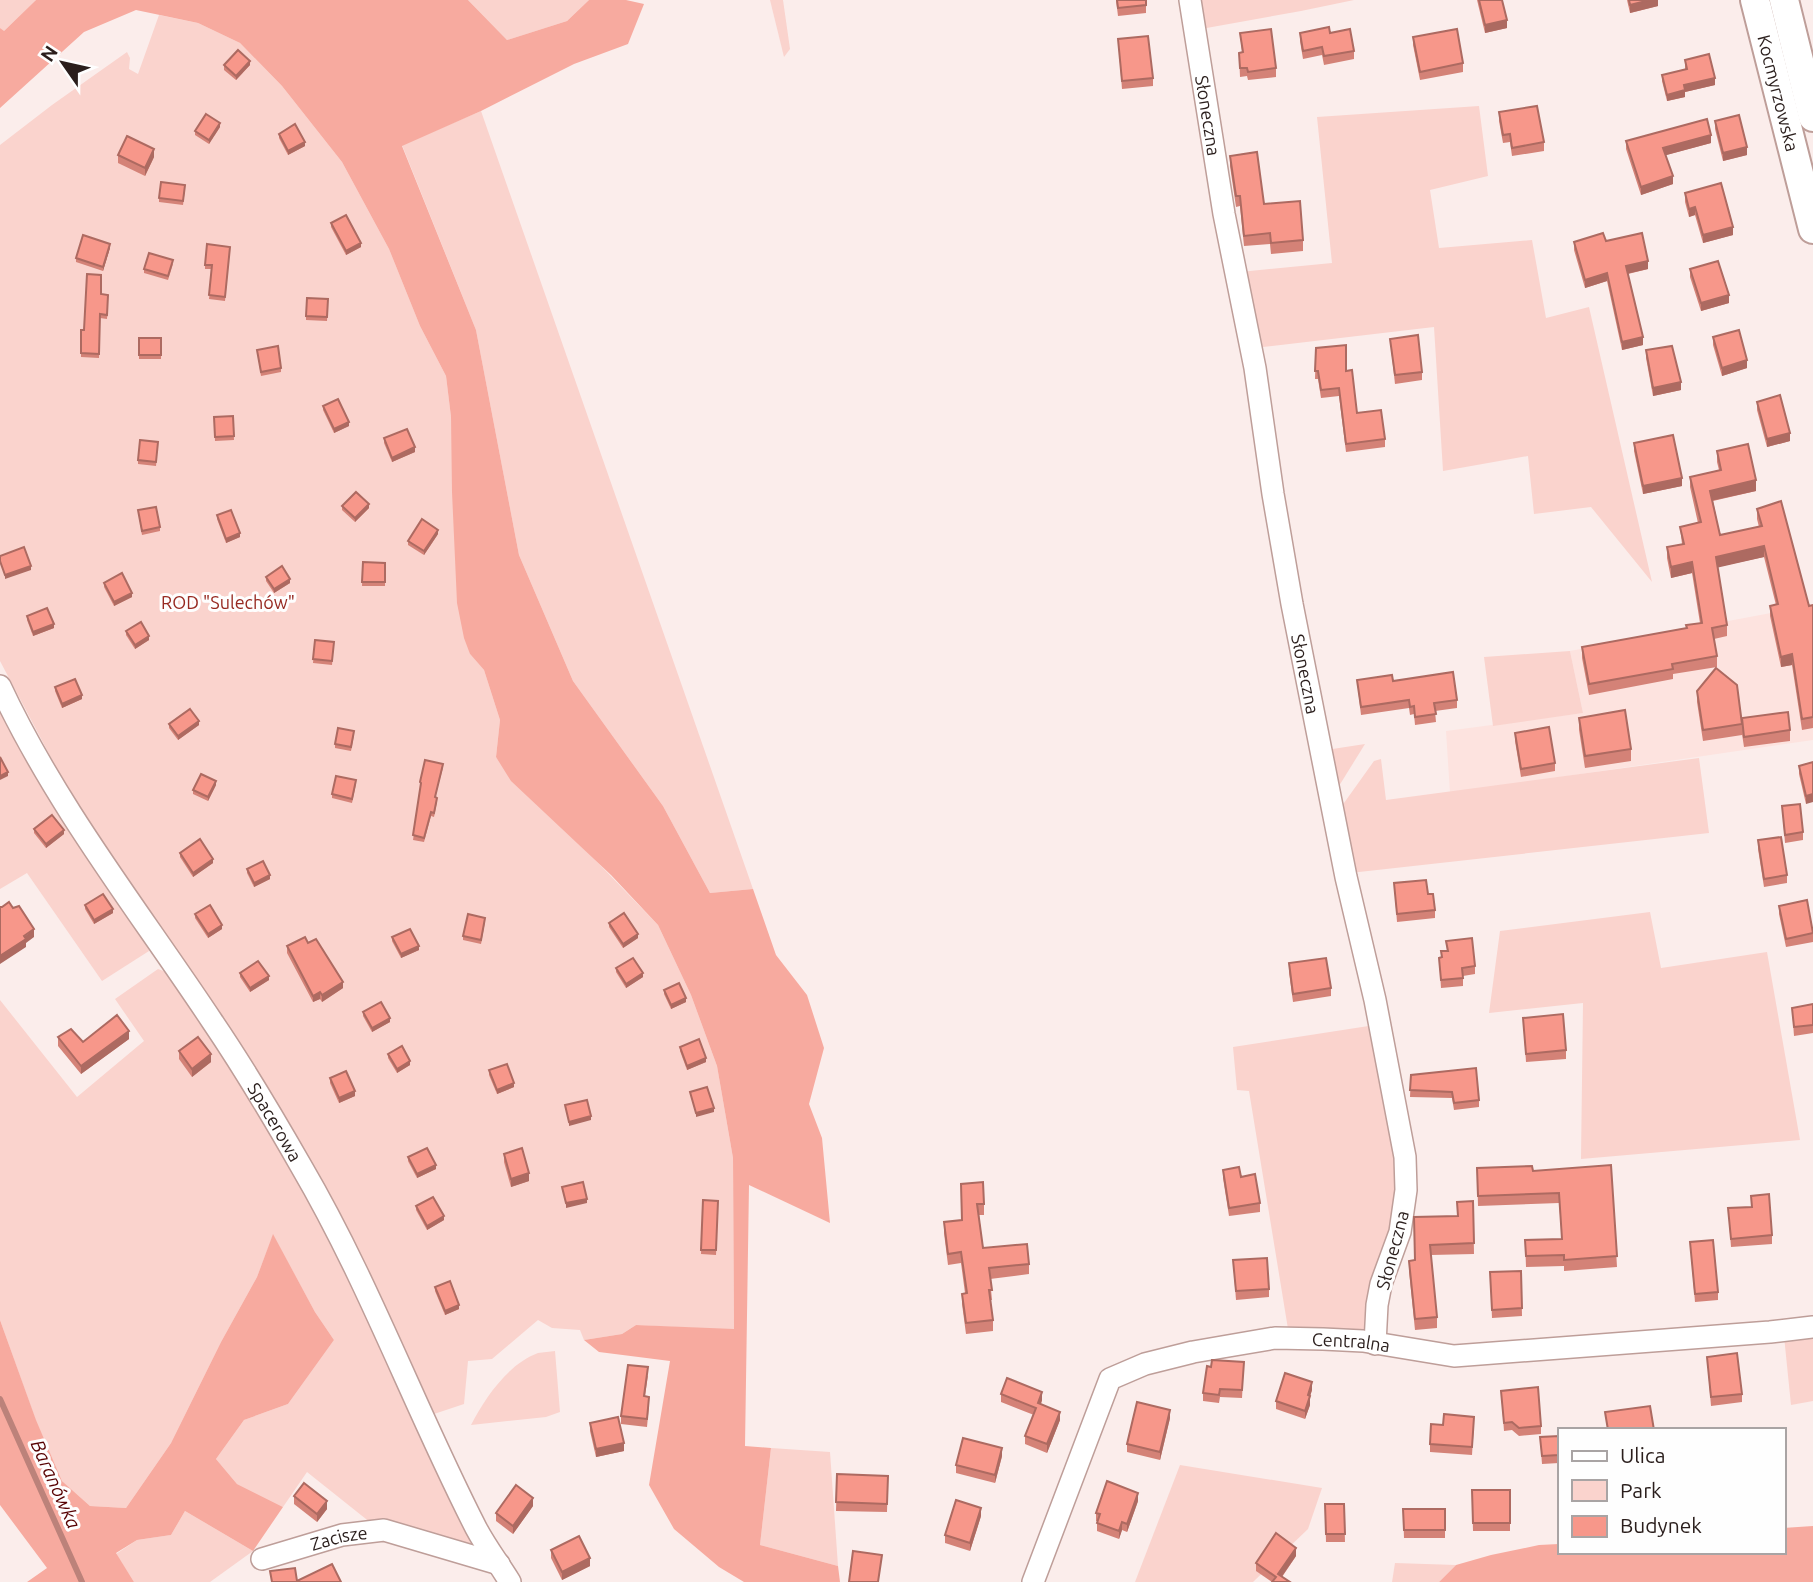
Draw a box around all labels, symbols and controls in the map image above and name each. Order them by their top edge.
north arrow [28,28,98,98]
street label: Kocmyrzowska [1754,33,1803,153]
text: N [36,41,62,66]
street label: Słoneczna [1192,74,1225,157]
park label: ROD "Sulechów" [161,592,295,612]
street label: Słoneczna [1288,632,1324,716]
street label: Spacerowa [244,1079,306,1165]
street label: Słoneczna [1372,1208,1412,1292]
street label: Centralna [1312,1329,1392,1355]
legend [1558,1428,1785,1554]
water label: Baranówka [27,1436,85,1532]
text: Ulica [1620,1443,1665,1467]
text: Park [1620,1478,1662,1502]
text: Budynek [1620,1513,1702,1537]
street label: Zacisze [308,1522,369,1554]

